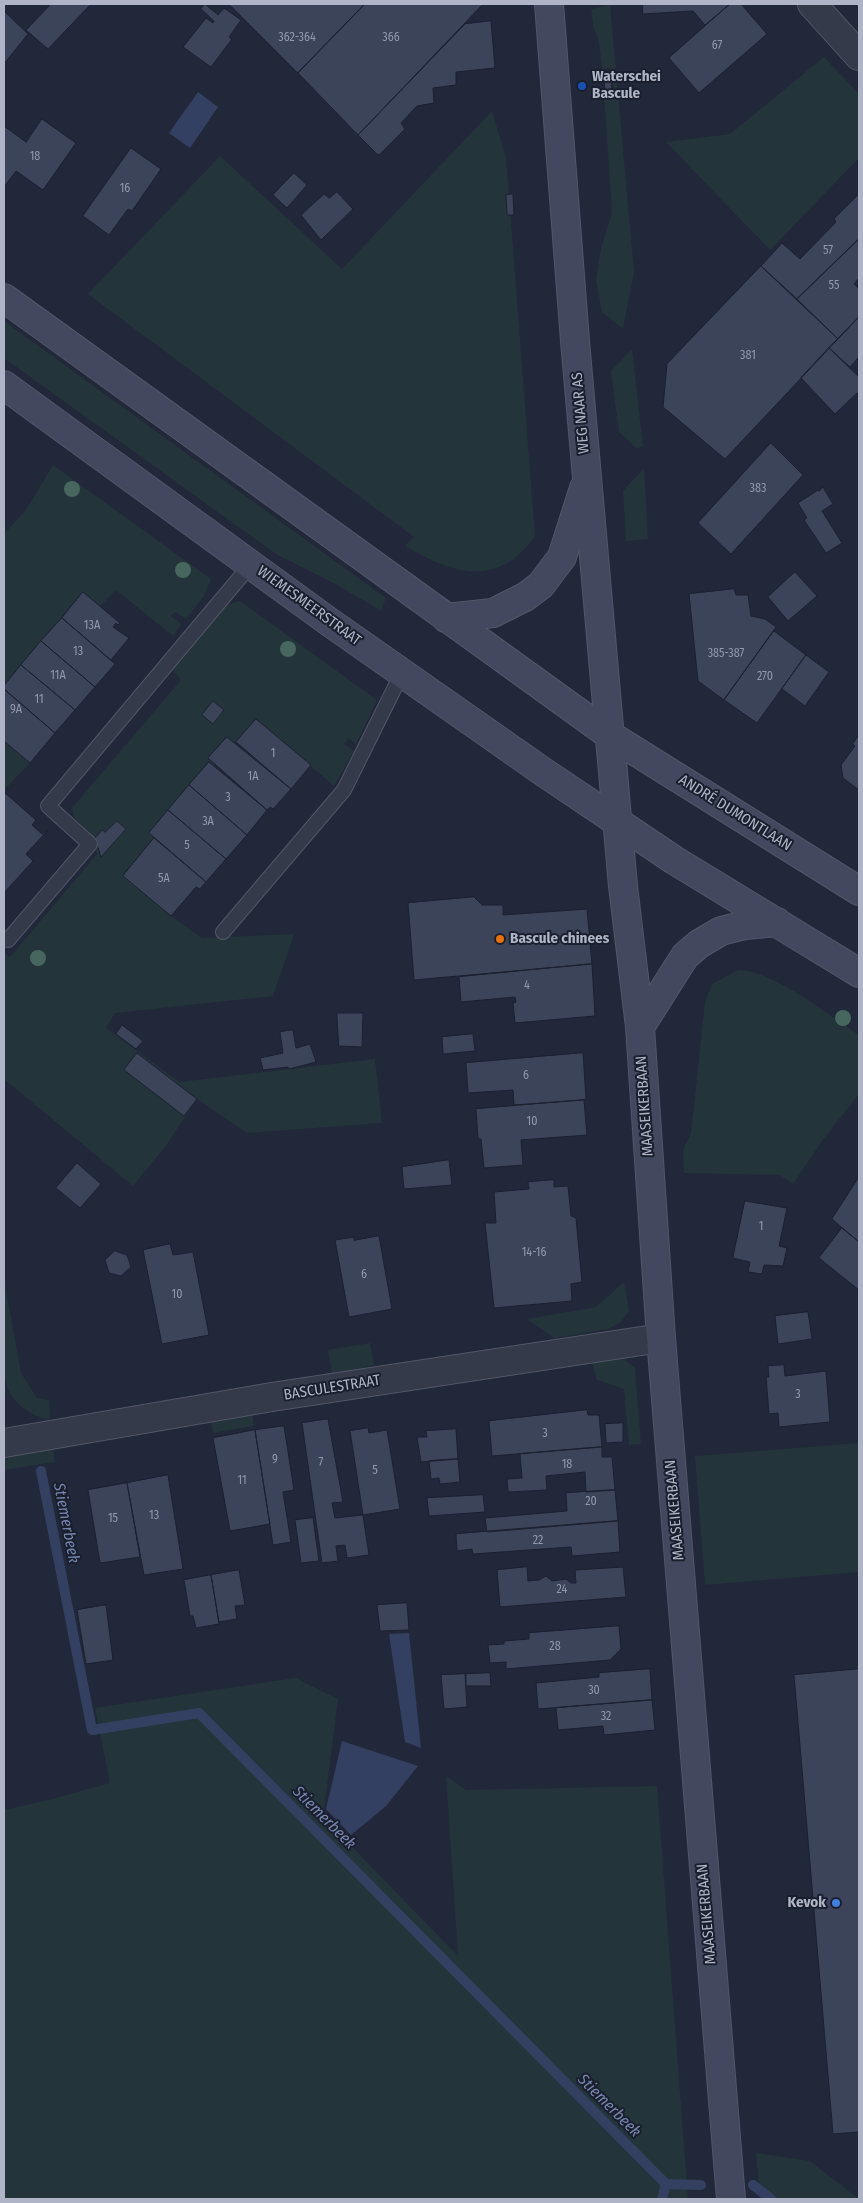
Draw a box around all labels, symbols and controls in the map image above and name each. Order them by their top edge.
house number: 362-364 [278,31,316,45]
house number: 366 [382,31,400,45]
house number: 67 [712,39,722,53]
place label: Waterschei Bascule [592,68,661,103]
marker: Waterschei Bascule [576,80,588,92]
house number: 18 [30,150,40,164]
house number: 16 [120,182,130,196]
house number: 57 [823,244,833,258]
house number: 55 [829,279,839,293]
house number: 381 [740,349,756,363]
street label: WEG NAAR AS [568,371,594,455]
house number: 383 [750,482,766,496]
street label: WIEMESMEERSTRAAT [254,562,364,650]
house number: 13A [84,619,100,633]
house number: 13 [73,645,83,659]
house number: 385-387 [708,647,744,661]
house number: 11A [50,669,66,683]
house number: 270 [757,670,773,684]
house number: 11 [34,693,44,707]
house number: 9A [10,703,22,717]
house number: 1 [271,747,275,761]
house number: 1A [248,770,258,784]
street label: ANDRÉ DUMONTLAAN [675,771,795,855]
house number: 3 [225,791,231,805]
house number: 3A [202,815,214,829]
house number: 5 [184,839,190,853]
house number: 5A [158,872,170,886]
place label: Bascule chinees [510,930,609,948]
marker: Bascule chinees [494,933,506,945]
house number: 4 [524,979,530,993]
street label: MAASEIKERBAAN [632,1055,658,1157]
house number: 6 [523,1069,529,1083]
house number: 10 [527,1115,537,1129]
house number: 1 [759,1220,763,1234]
house number: 14-16 [522,1246,546,1260]
house number: 6 [361,1268,367,1282]
house number: 10 [172,1288,182,1302]
street label: BASCULESTRAAT [282,1371,382,1405]
house number: 3 [795,1388,801,1402]
house number: 3 [542,1427,548,1441]
house number: 9 [272,1453,278,1467]
house number: 7 [319,1456,323,1470]
house number: 18 [562,1458,572,1472]
street label: MAASEIKERBAAN [662,1459,688,1561]
house number: 5 [372,1464,378,1478]
house number: 11 [237,1474,247,1488]
water label: Stiemerbeek [49,1481,83,1565]
house number: 20 [585,1495,597,1509]
house number: 13 [149,1509,159,1523]
house number: 15 [108,1512,118,1526]
house number: 22 [533,1534,543,1548]
house number: 24 [557,1583,567,1597]
house number: 28 [549,1640,561,1654]
house number: 30 [588,1684,600,1698]
house number: 32 [601,1710,611,1724]
water label: Stiemerbeek [288,1782,360,1854]
street label: MAASEIKERBAAN [694,1863,720,1965]
place label: Kevok [787,1894,826,1912]
marker: Kevok [830,1897,842,1909]
water label: Stiemerbeek [573,2070,645,2142]

